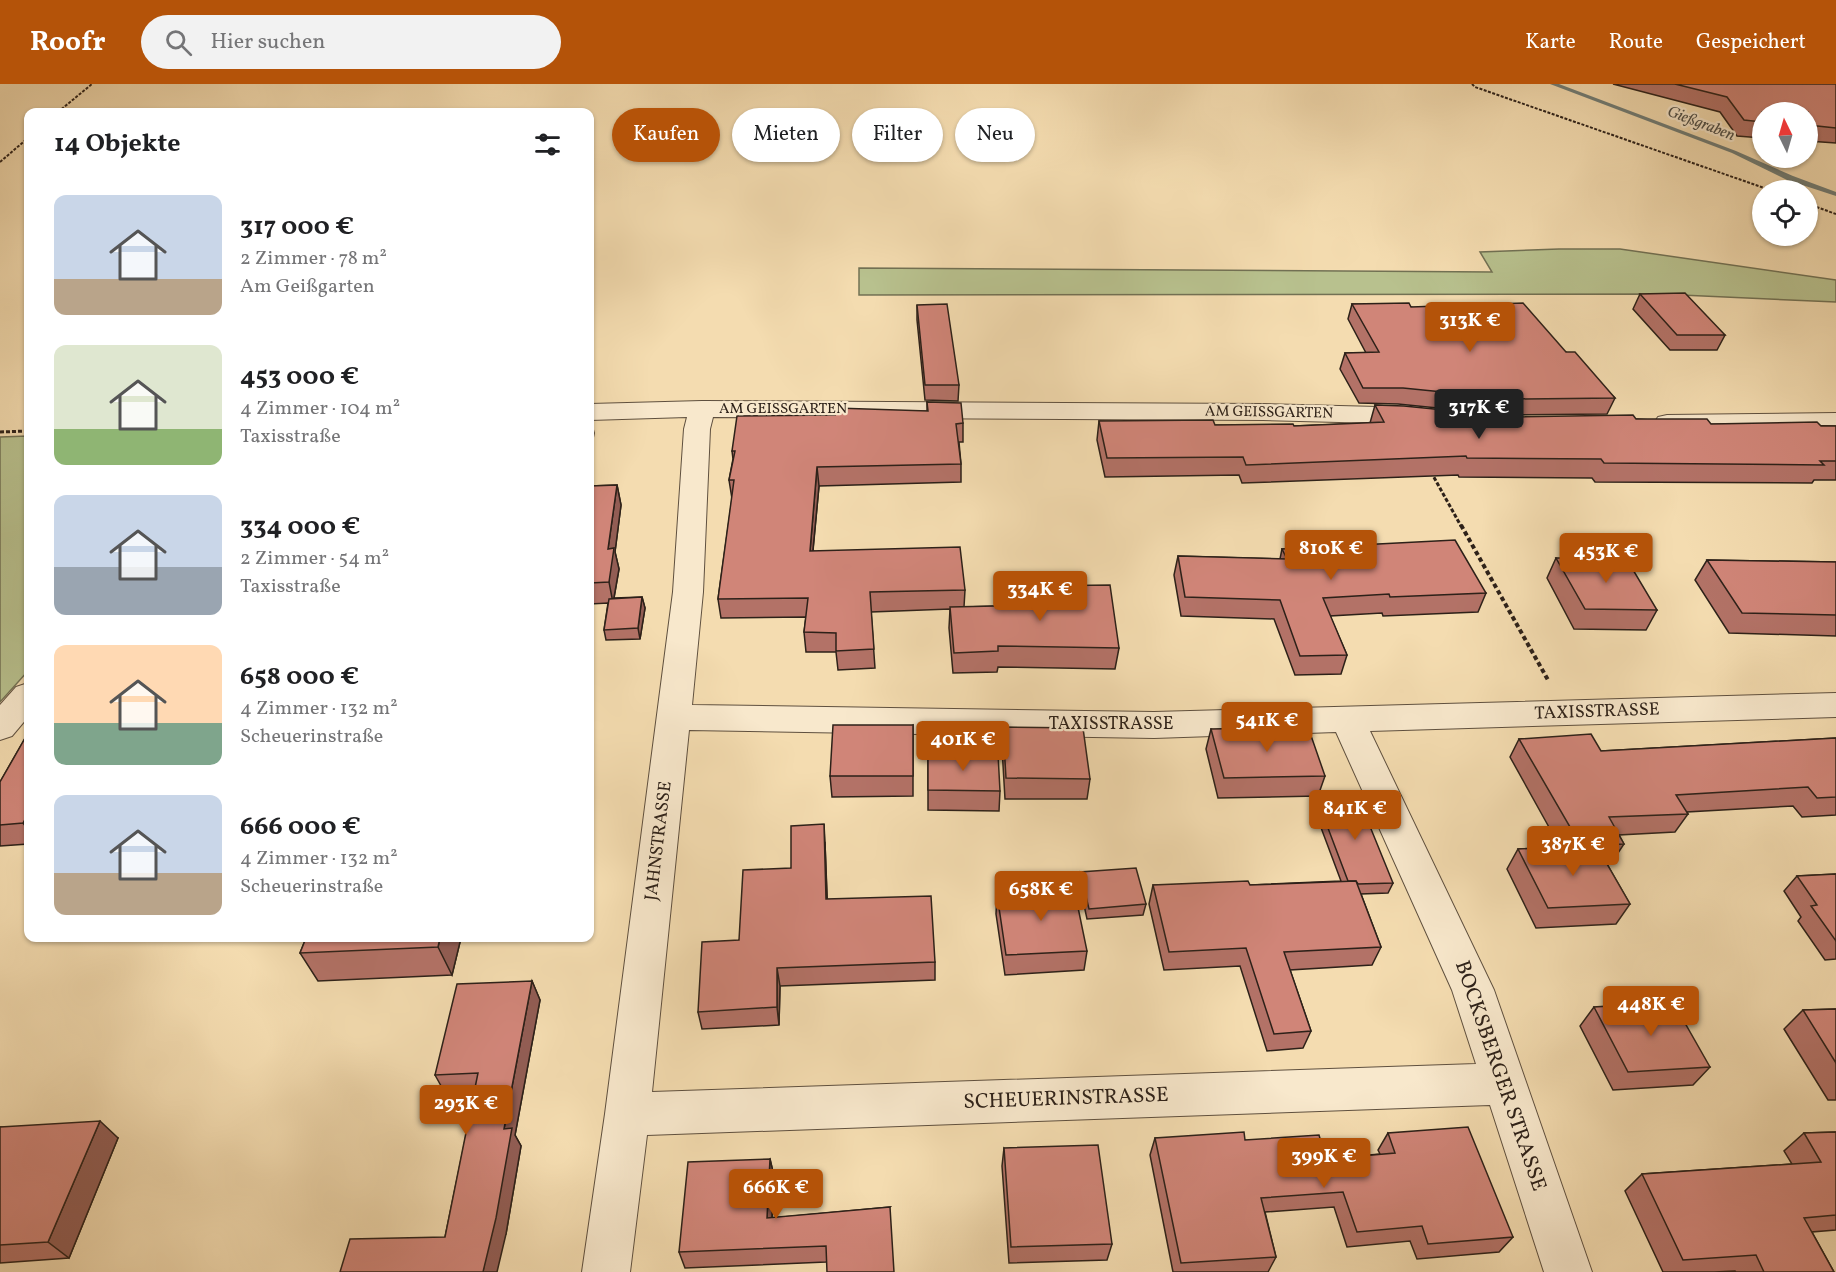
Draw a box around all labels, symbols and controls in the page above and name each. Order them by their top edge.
search box [141,15,561,69]
text: Roofr [30,23,105,62]
icon: search [162,26,195,59]
text: Hier suchen [210,27,325,58]
text: Karte [1525,28,1576,57]
text: Route [1609,28,1663,57]
text: Gespeichert [1696,28,1806,57]
water label: Gießgraben [1664,101,1738,147]
north arrow [1752,102,1818,168]
map controls [1752,102,1818,246]
chip: Kaufen [612,108,720,162]
chip: Mieten [732,108,840,162]
chip: Filter [852,108,943,162]
chip: Neu [955,108,1035,162]
text: 14 Objekte [54,126,180,162]
icon: filters [531,128,564,161]
button: locate [1752,180,1818,246]
text: 317 000 € [240,209,354,245]
icon: home [102,219,174,291]
text: 2 Zimmer · 78 m² [240,245,387,273]
text: Am Geißgarten [240,273,375,301]
pin: 313K € [1421,302,1519,353]
text: 313K € [1439,307,1501,335]
text: 453 000 € [240,359,359,395]
icon: home [102,369,174,441]
pin: 317K € [1430,389,1528,440]
text: 317K € [1448,394,1510,422]
text: 4 Zimmer · 104 m² [240,395,400,423]
street label: AM GEISSGARTEN [719,399,847,420]
street label: AM GEISSGARTEN [1205,401,1333,425]
text: Taxisstraße [240,423,341,451]
text: 334 000 € [240,509,360,545]
icon: home [102,519,174,591]
pin: 810K € [1282,530,1380,581]
pin: 453K € [1557,533,1655,584]
text: 810K € [1299,535,1363,563]
text: 453K € [1574,538,1638,566]
text: 2 Zimmer · 54 m² [240,545,389,573]
pin: 334K € [991,571,1089,622]
text: Taxisstraße [240,573,341,601]
text: 334K € [1007,576,1073,604]
text: 658 000 € [240,659,359,695]
icon: home [102,669,174,741]
text: 4 Zimmer · 132 m² [240,695,398,723]
street label: TAXISSTRASSE [1534,697,1660,727]
pin: 541K € [1218,702,1316,753]
text: 541K € [1236,707,1299,735]
street label: TAXISSTRASSE [1048,712,1174,737]
pin: 401K € [914,721,1012,772]
text: Scheuerinstraße [240,723,383,751]
text: 401K € [930,726,996,754]
street label: JAHNSTRASSE [639,780,679,902]
pin: 841K € [1306,790,1404,841]
text: 841K € [1323,795,1387,823]
text: 666 000 € [240,809,361,845]
icon: home [102,819,174,891]
pin: 387K € [1524,826,1622,877]
text: 387K € [1541,831,1605,859]
text: 4 Zimmer · 132 m² [240,845,398,873]
pin: 658K € [992,871,1090,922]
text: Scheuerinstraße [240,873,383,901]
text: 658K € [1009,876,1073,904]
street label: BOCKSBERGER STRASSE [1447,957,1553,1195]
pin: 448K € [1602,986,1700,1037]
text: 448K € [1617,991,1685,1019]
street label: SCHEUERINSTRASSE [963,1081,1169,1117]
pin: 293K € [417,1085,515,1136]
text: 293K € [434,1090,498,1118]
pin: 399K € [1275,1138,1373,1189]
text: 399K € [1291,1143,1357,1171]
pin: 666K € [727,1169,825,1220]
text: 666K € [743,1174,809,1202]

